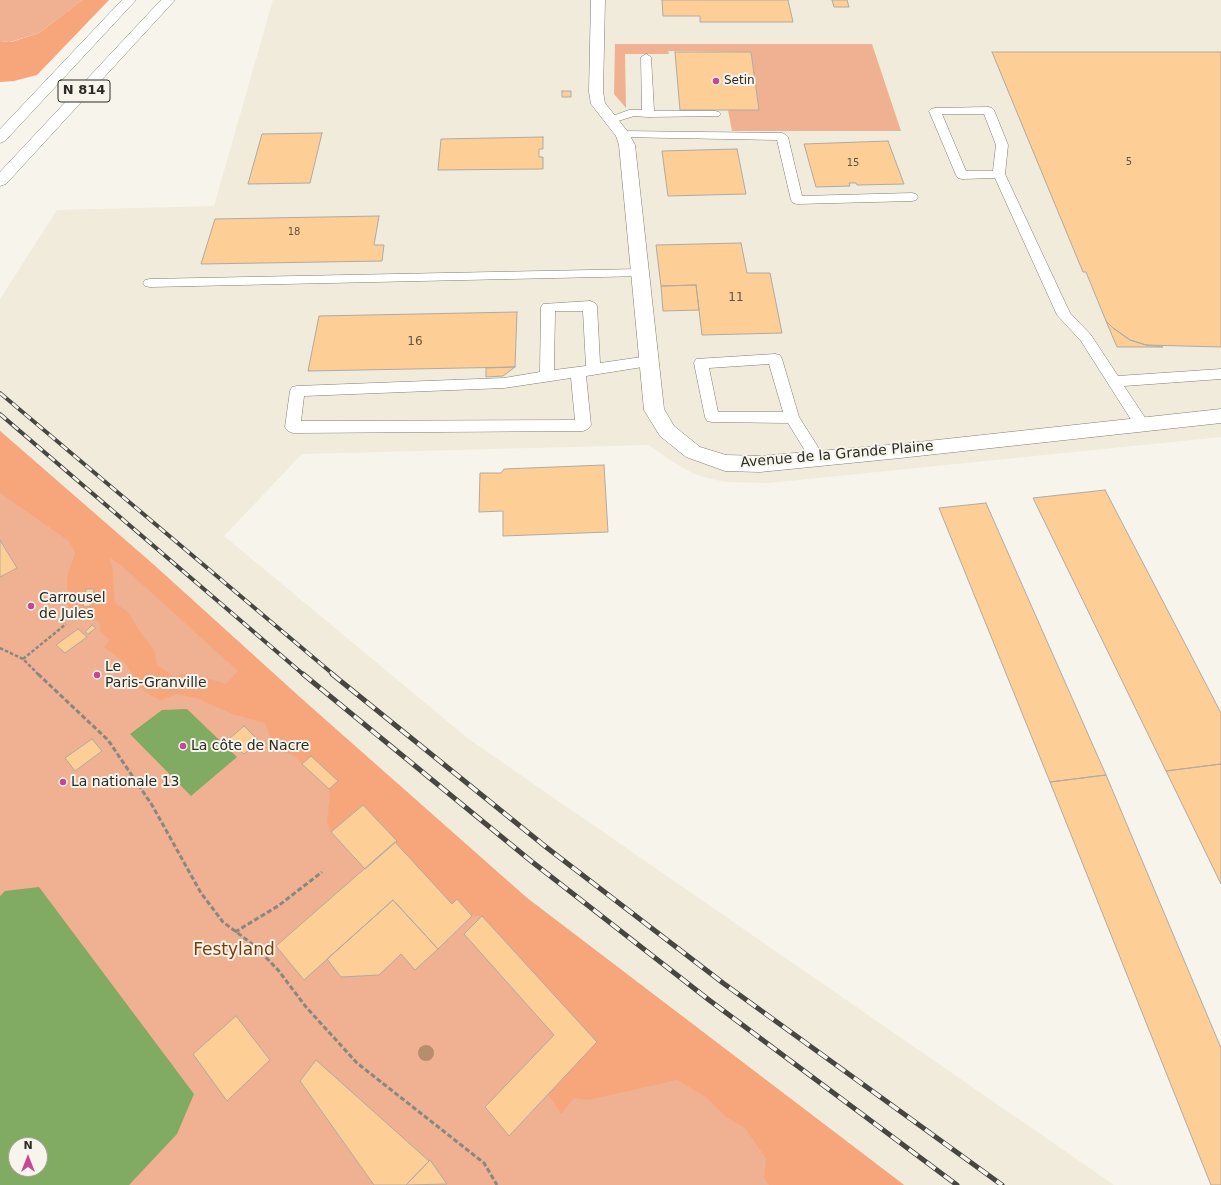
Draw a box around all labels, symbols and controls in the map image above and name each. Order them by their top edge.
place label: Setin [724,74,755,88]
marker: Setin [711,76,721,86]
road number: N 814 [58,80,110,102]
house number: 5 [1126,156,1132,168]
house number: 15 [847,157,859,169]
house number: 18 [288,226,300,238]
house number: 11 [728,291,744,305]
house number: 16 [407,335,423,349]
street label: Avenue de la Grande Plaine [740,438,934,472]
place label: Carrousel de Jules [39,590,106,622]
marker: Carrousel de Jules [26,601,36,611]
place label: Le Paris-Granville [105,659,207,692]
marker: Le Paris-Granville [92,670,102,680]
place label: La côte de Nacre [191,738,309,754]
marker: La côte de Nacre [178,741,188,751]
place label: La nationale 13 [71,774,179,790]
marker: La nationale 13 [58,777,68,787]
park label: Festyland [193,941,275,961]
north arrow [8,1137,48,1177]
text: N [23,1139,33,1152]

